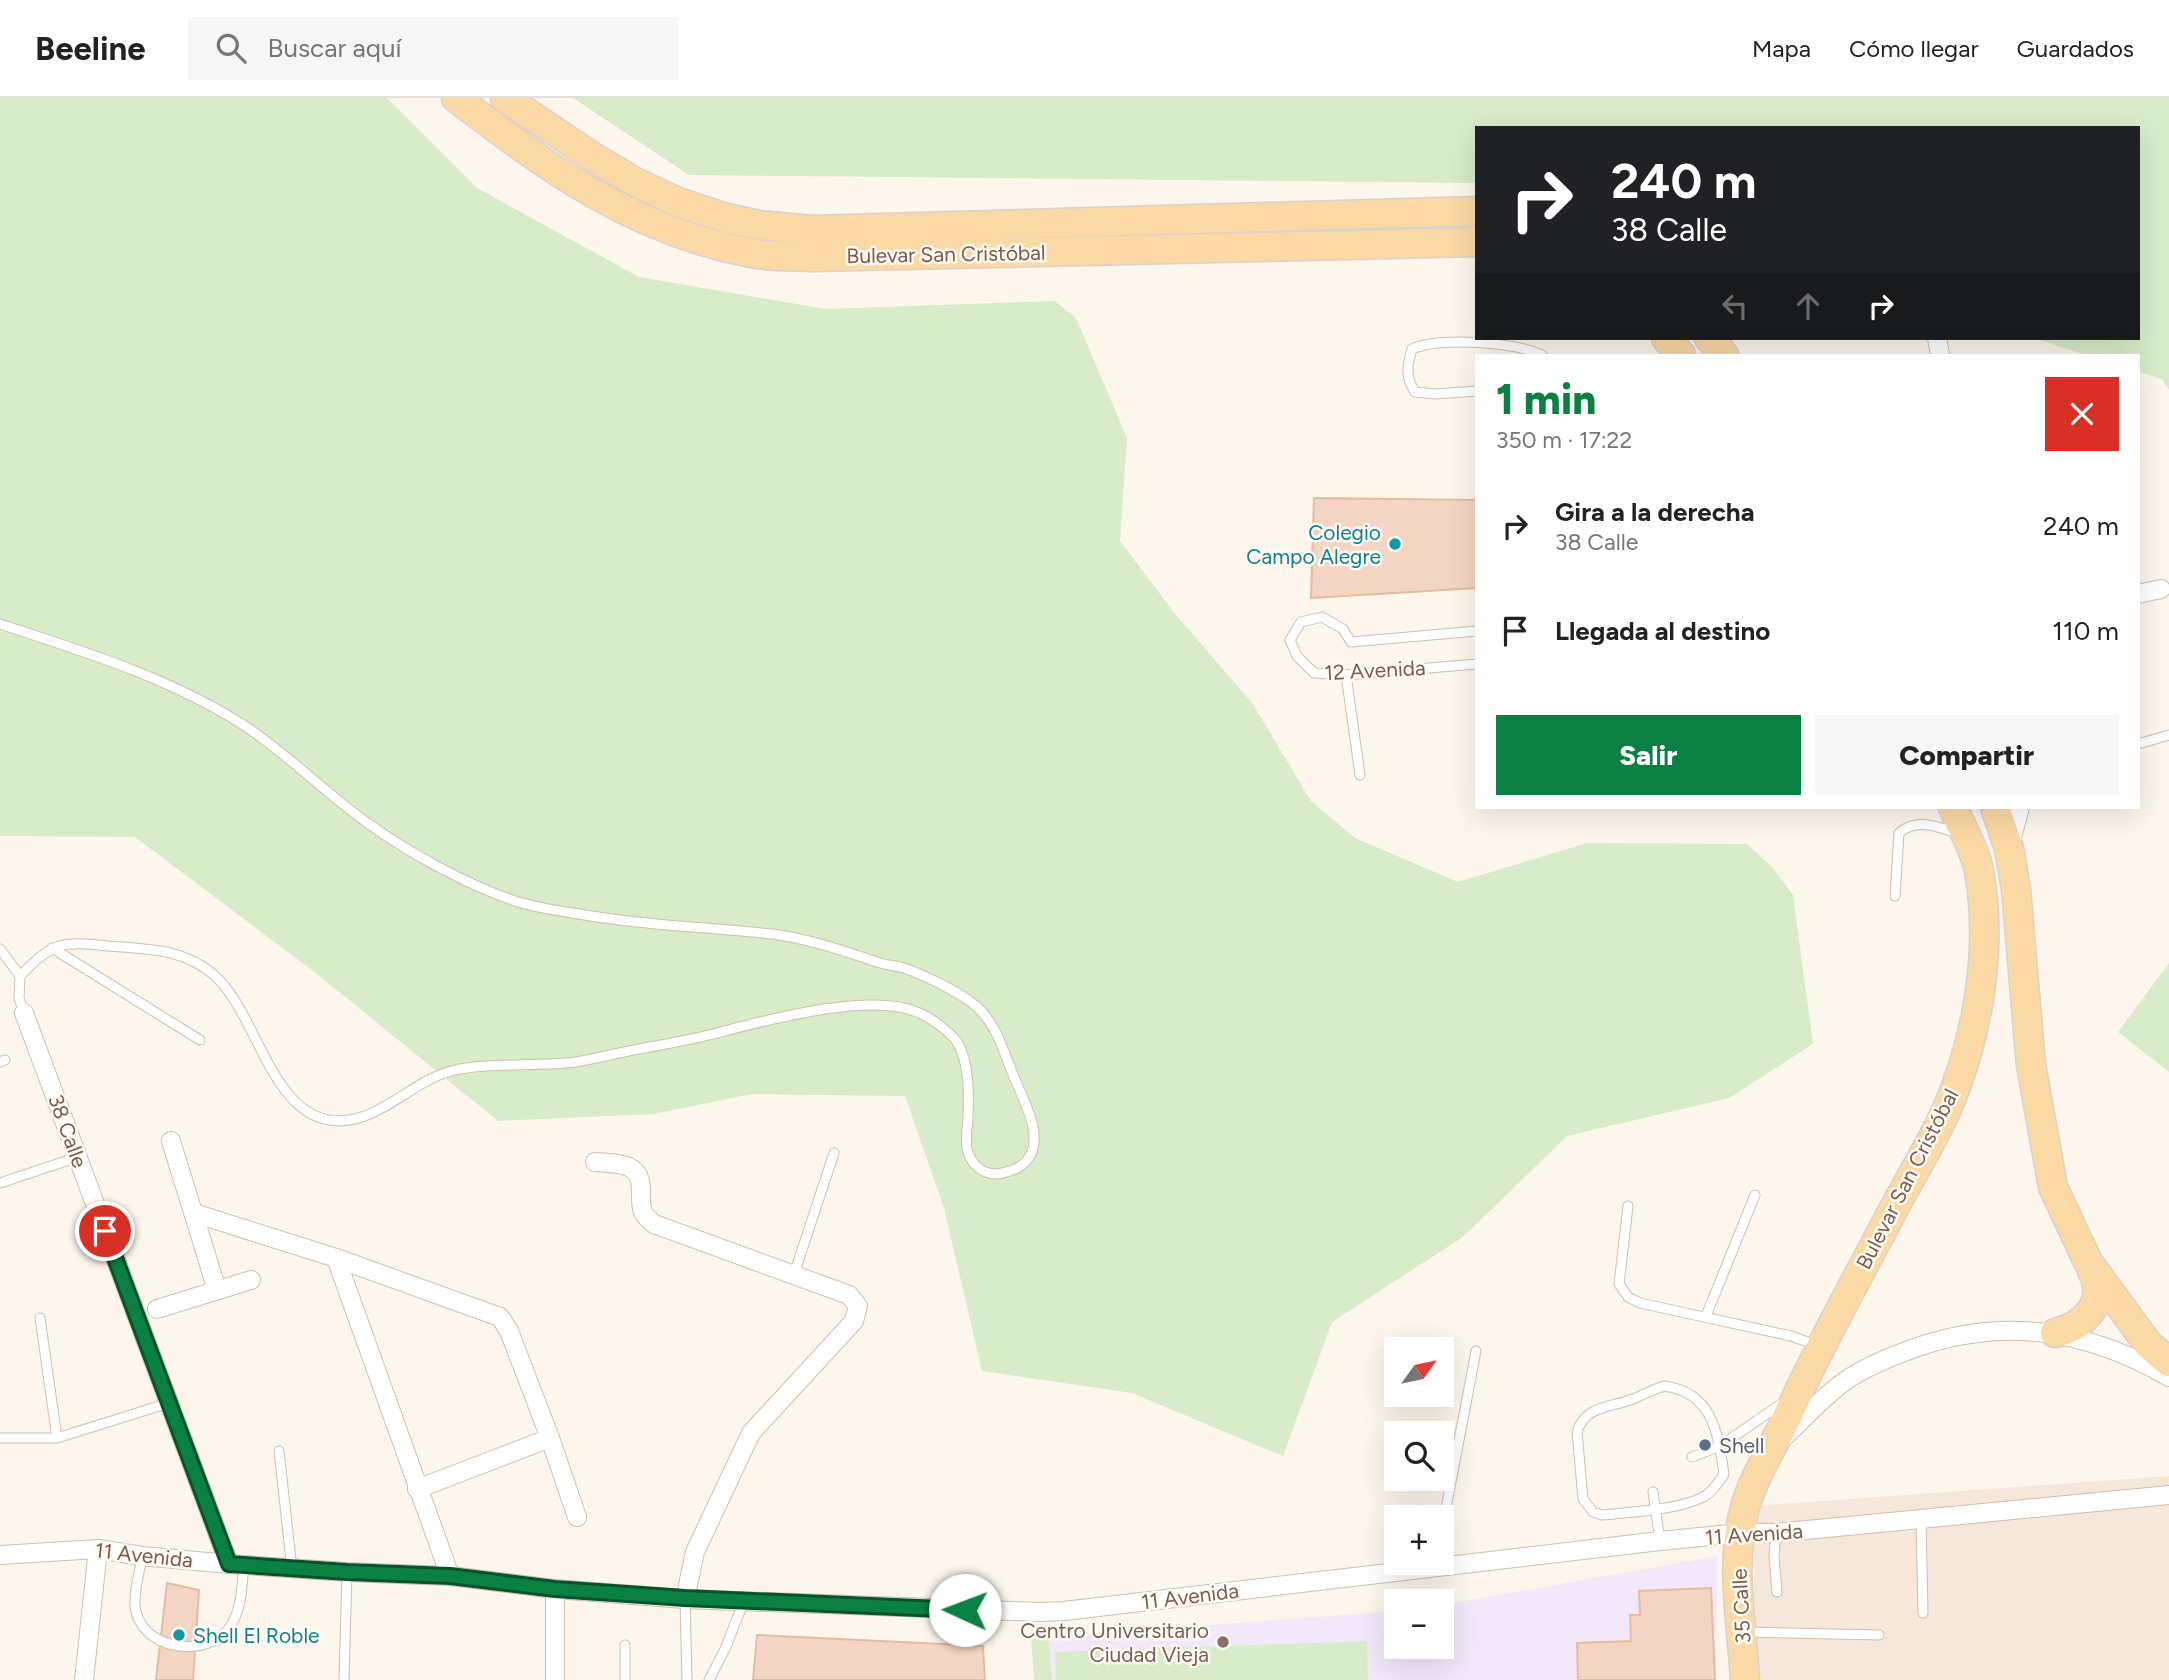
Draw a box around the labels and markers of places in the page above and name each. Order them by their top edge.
place label: Colegio Campo Alegre [1246,520,1381,569]
marker: Colegio Campo Alegre [1387,536,1403,552]
pin [75,1201,135,1261]
place label: Shell [1719,1433,1764,1458]
marker: Shell [1697,1437,1713,1453]
place label: Centro Universitario Ciudad Vieja [1020,1618,1209,1667]
place label: Shell El Roble [193,1623,319,1648]
marker: Shell El Roble [171,1627,187,1643]
marker: Centro Universitario Ciudad Vieja [1215,1634,1231,1650]

